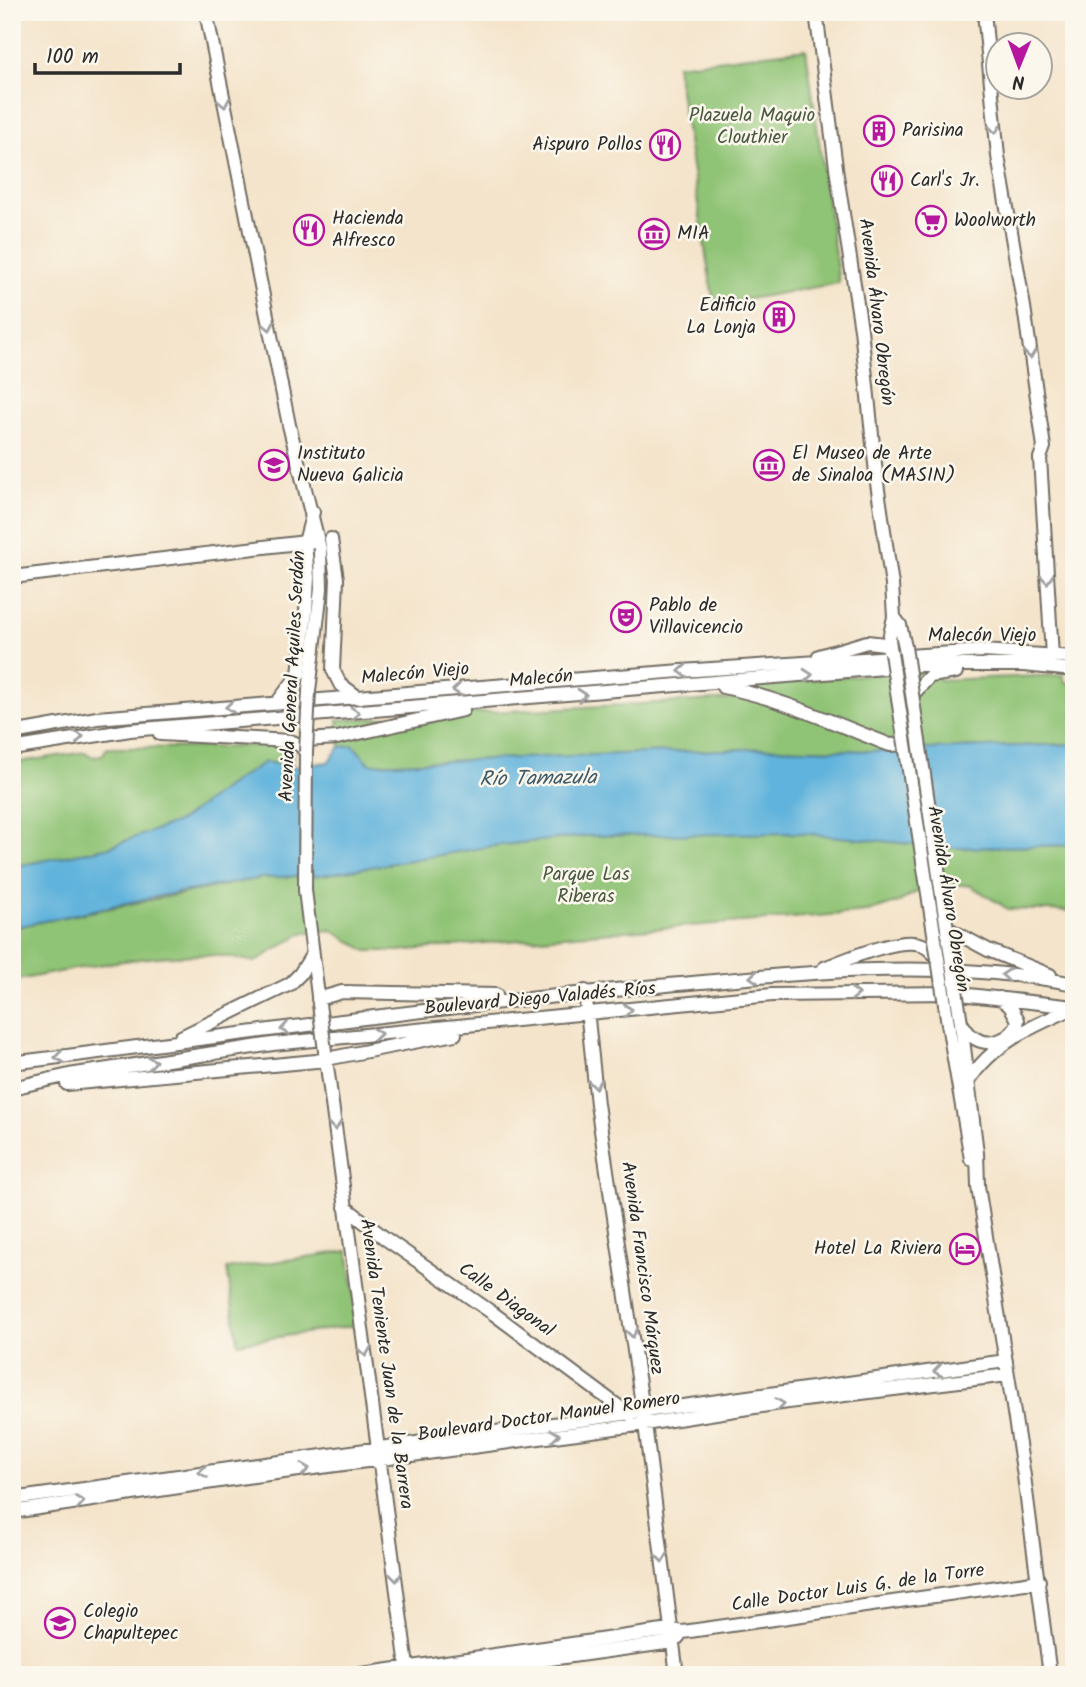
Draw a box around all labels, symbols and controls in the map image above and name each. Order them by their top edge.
scale bar [35,32,180,76]
north arrow [984,32,1054,102]
text: 100 m [46,41,99,74]
text: N [1012,66,1025,96]
one-way arrow [216,97,231,109]
park label: Plazuela Maquio Clouthier [689,101,815,153]
building icon: Parisina [862,114,896,148]
place label: Parisina [902,116,964,146]
one-way arrow [987,124,1002,135]
restaurant icon: Aispuro Pollos [648,128,682,162]
place label: Aispuro Pollos [532,130,642,160]
restaurant icon: Carl's Jr. [870,164,904,198]
place label: Carl's Jr. [910,166,979,196]
place label: Hacienda Alfresco [332,204,404,256]
supermarket icon: Woolworth [914,204,948,238]
place label: Woolworth [954,206,1036,236]
restaurant icon: Hacienda Alfresco [292,213,326,247]
museum icon: MIA [637,217,671,251]
street label: Avenida Álvaro Obregón [850,217,902,407]
place label: MIA [677,219,709,249]
place label: Edificio La Lonja [686,291,756,343]
building icon: Edificio La Lonja [762,300,796,334]
one-way arrow [261,320,276,332]
one-way arrow [1023,348,1038,360]
place label: Instituto Nueva Galicia [297,439,404,491]
place label: El Museo de Arte de Sinaloa (MASIN) [792,439,955,491]
school or university icon: Instituto Nueva Galicia [257,448,291,482]
museum icon: El Museo de Arte de Sinaloa (MASIN) [752,448,786,482]
street label: Avenida General Aquiles Serdán [271,550,315,802]
one-way arrow [1039,574,1054,585]
place label: Pablo de Villavicencio [649,591,743,643]
theatre icon: Pablo de Villavicencio [609,600,643,634]
street label: Malecón Viejo [928,621,1036,651]
street label: Malecón Viejo [360,654,470,694]
street label: Malecón [508,661,574,697]
one-way arrow [678,664,689,679]
one-way arrow [803,668,814,683]
one-way arrow [451,682,463,697]
one-way arrow [576,688,587,703]
one-way arrow [224,699,235,714]
one-way arrow [350,706,361,721]
one-way arrow [74,730,85,745]
water label: Río Tamazula [479,761,598,797]
street label: Avenida Álvaro Obregón [918,803,978,995]
park label: Parque Las Riberas [542,860,630,912]
one-way arrow [1000,968,1011,983]
one-way arrow [749,969,760,984]
street label: Boulevard Diego Valadés Ríos [423,974,657,1024]
one-way arrow [850,986,861,1002]
one-way arrow [623,1003,634,1018]
one-way arrow [279,1021,291,1036]
one-way arrow [371,1026,383,1041]
one-way arrow [53,1049,65,1064]
one-way arrow [146,1056,158,1071]
one-way arrow [587,1078,602,1089]
one-way arrow [327,1121,342,1132]
street label: Avenida Francisco Márquez [612,1159,672,1377]
street label: Avenida Teniente Juan de la Barrera [351,1217,421,1511]
hotel icon: Hotel La Riviera [948,1232,982,1266]
place label: Hotel La Riviera [814,1234,942,1264]
street label: Calle Diagonal [452,1255,561,1345]
one-way arrow [624,1327,639,1339]
one-way arrow [357,1346,372,1357]
one-way arrow [932,1363,944,1378]
street label: Boulevard Doctor Manuel Romero [416,1384,682,1450]
one-way arrow [774,1396,786,1411]
one-way arrow [549,1428,560,1443]
one-way arrow [299,1462,311,1477]
one-way arrow [197,1464,209,1479]
one-way arrow [74,1495,86,1510]
one-way arrow [654,1552,669,1564]
street label: Calle Doctor Luis G. de la Torre [730,1555,987,1621]
one-way arrow [388,1571,403,1583]
place label: Colegio Chapultepec [83,1597,178,1649]
school or university icon: Colegio Chapultepec [43,1606,77,1640]

